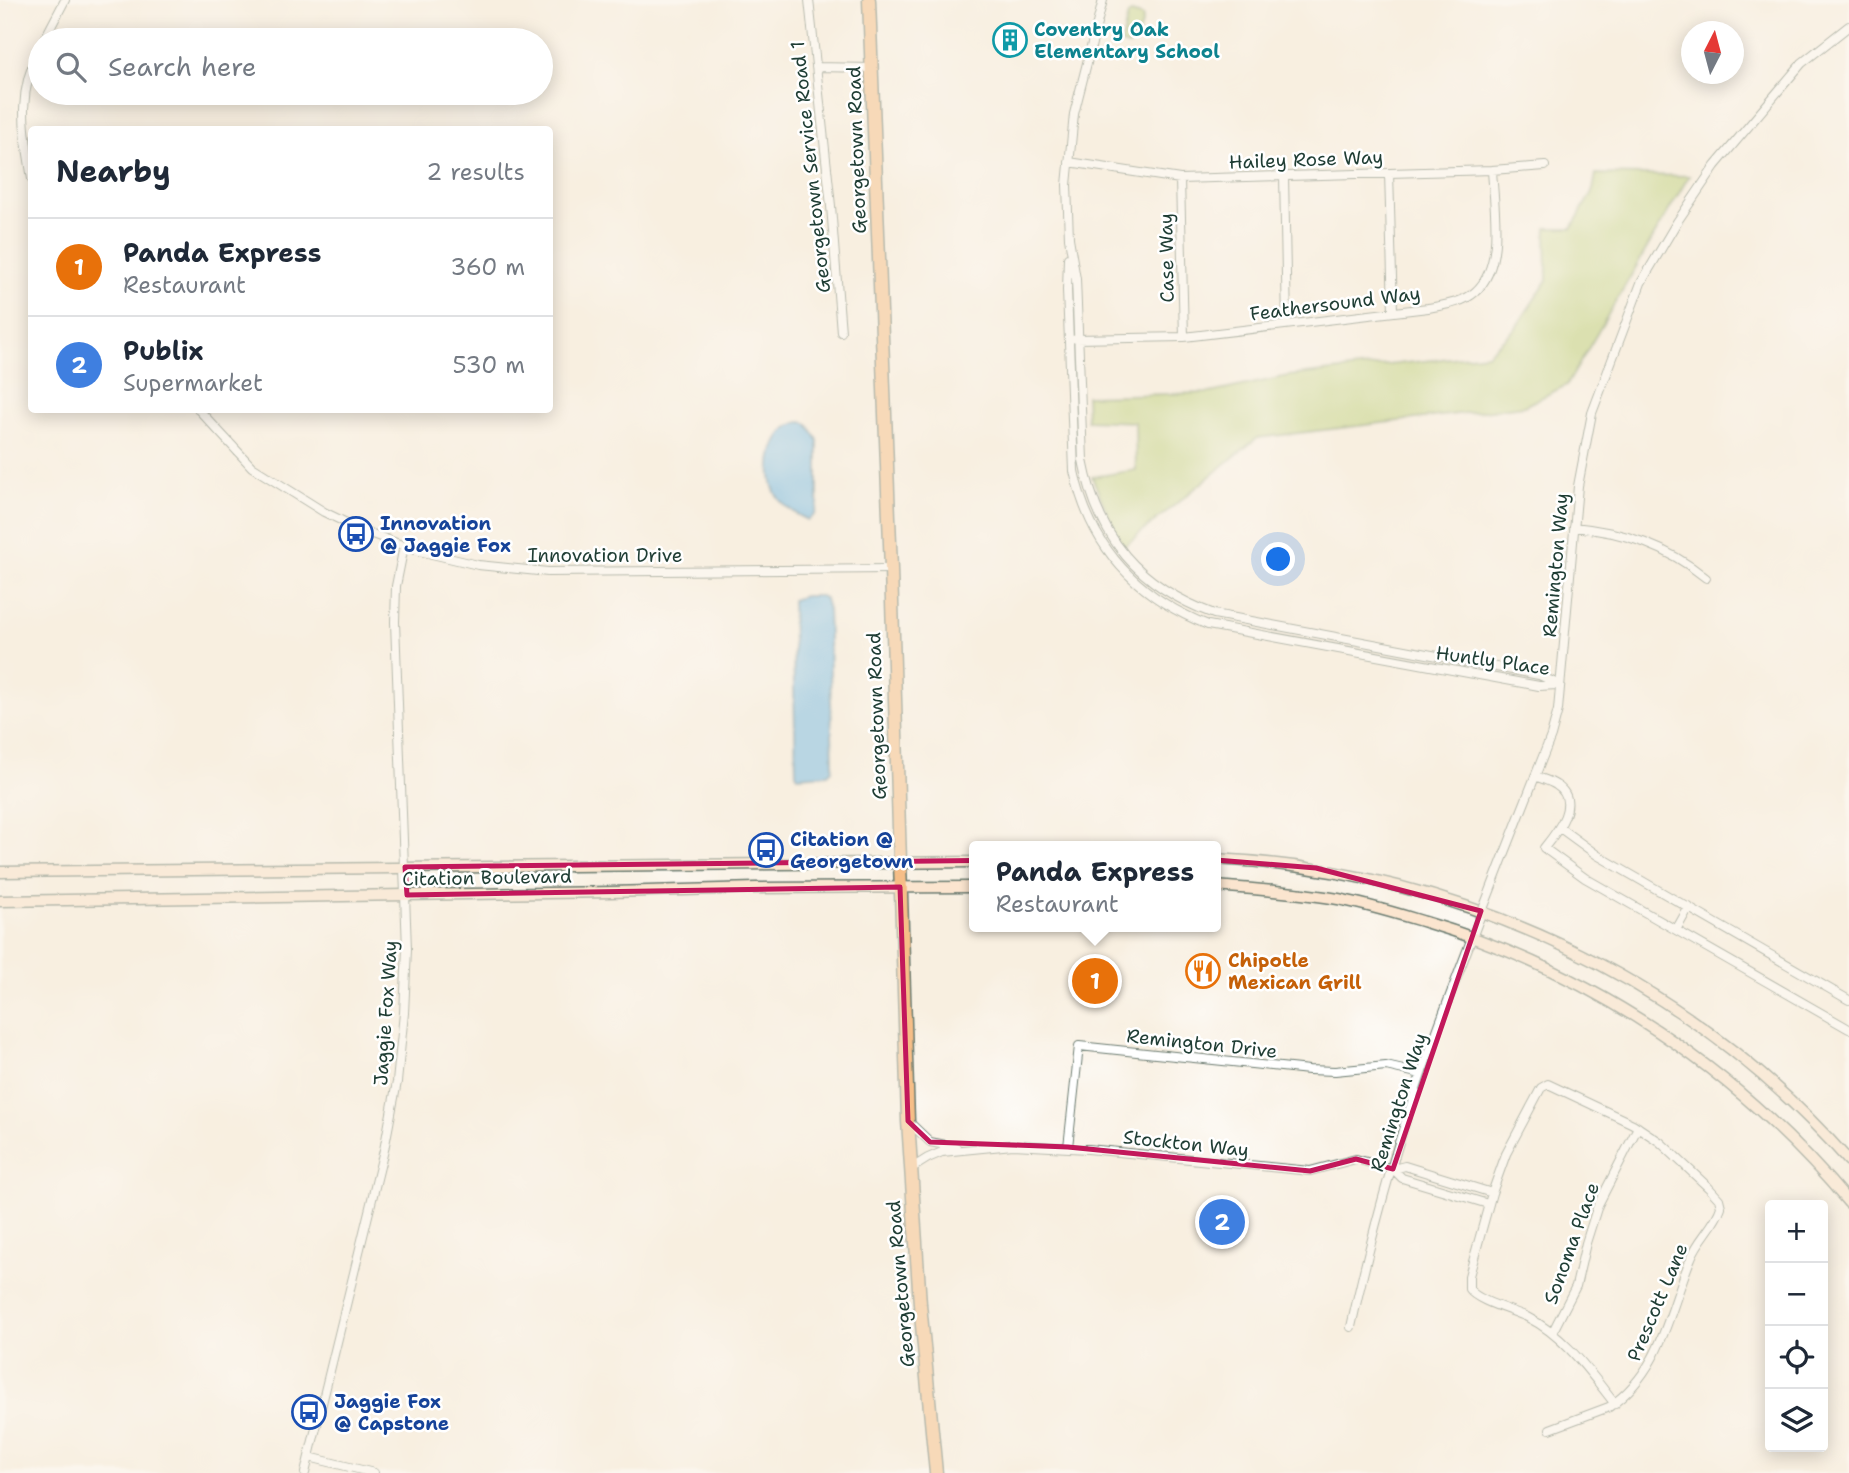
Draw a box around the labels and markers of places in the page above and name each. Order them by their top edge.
place label: Coventry Oak Elementary School [1034,17,1220,64]
building icon: Coventry Oak Elementary School [991,21,1029,59]
place label: Innovation @ Jaggie Fox [380,511,511,558]
bus stop icon: Innovation @ Jaggie Fox [337,515,375,553]
place label: Citation @ Georgetown [790,827,914,874]
bus stop icon: Citation @ Georgetown [747,831,785,869]
place label: Chipotle Mexican Grill [1228,948,1362,995]
restaurant icon: Chipotle Mexican Grill [1184,952,1222,990]
pin: 1 [1072,955,1118,1007]
pin: 2 [1199,1196,1245,1248]
place label: Jaggie Fox @ Capstone [334,1389,449,1436]
bus stop icon: Jaggie Fox @ Capstone [290,1393,328,1431]

